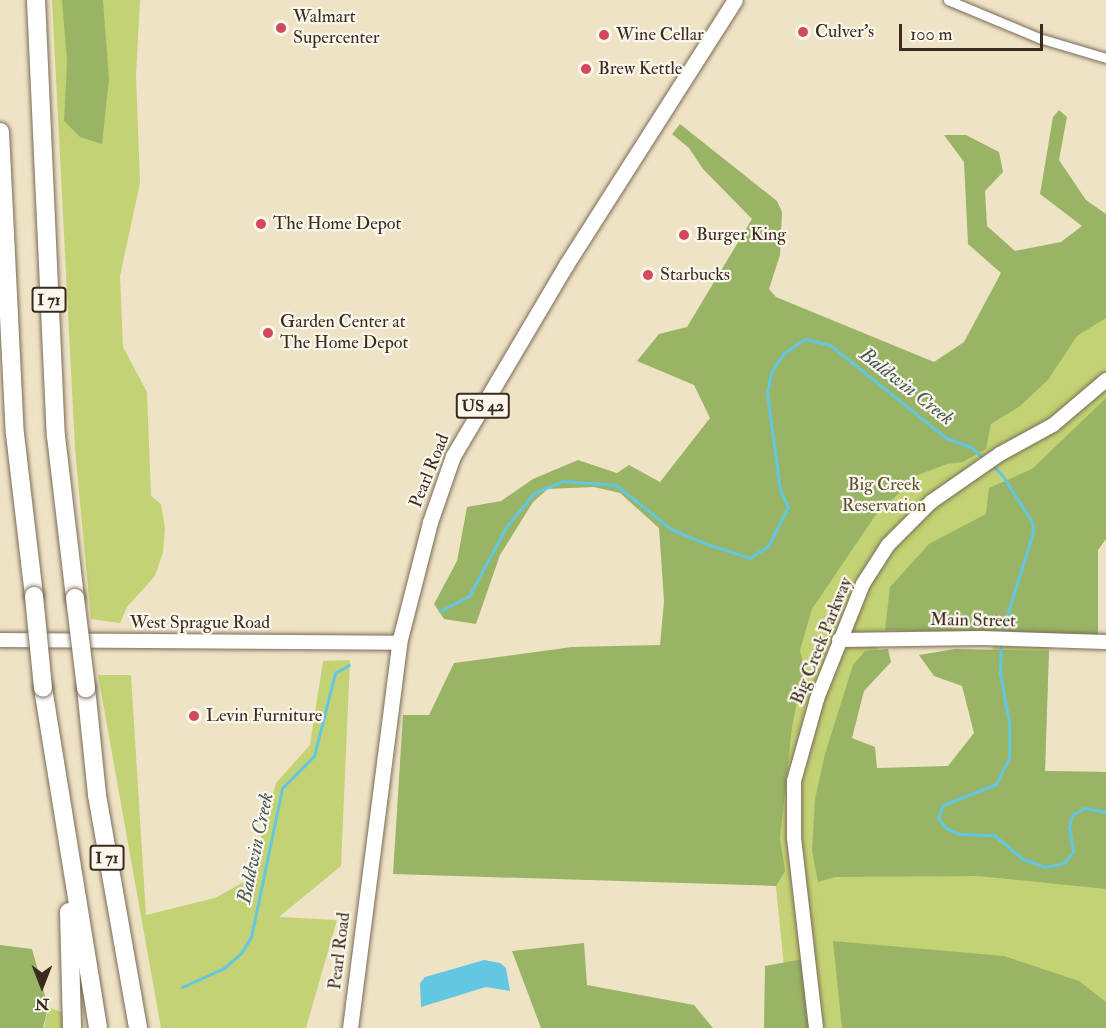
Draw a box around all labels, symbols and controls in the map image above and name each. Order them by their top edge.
place label: Walmart Supercenter [293,7,380,50]
scale bar [902,12,1046,50]
marker: Walmart Supercenter [274,21,288,35]
place label: Culver's [815,21,874,43]
text: 100 m [910,23,953,46]
place label: Wine Cellar [616,24,704,46]
marker: Culver's [796,25,810,39]
marker: Wine Cellar [597,28,611,42]
place label: Brew Kettle [598,58,682,80]
marker: Brew Kettle [579,62,593,76]
place label: The Home Depot [273,213,401,235]
marker: The Home Depot [254,217,268,231]
place label: Burger King [696,224,786,246]
marker: Burger King [677,228,691,242]
place label: Starbucks [660,264,730,286]
marker: Starbucks [641,268,655,282]
road number: I 71 [31,287,67,313]
place label: Garden Center at The Home Depot [280,312,408,354]
marker: Garden Center at The Home Depot [261,326,275,340]
water label: Baldwin Creek [855,342,959,430]
road number: US 42 [454,393,512,419]
street label: Pearl Road [405,431,455,511]
park label: Big Creek Reservation [842,475,926,518]
street label: Big Creek Parkway [787,574,857,708]
street label: Main Street [930,609,1016,633]
street label: West Sprague Road [130,612,270,634]
place label: Levin Furniture [206,705,322,727]
marker: Levin Furniture [187,709,201,723]
water label: Baldwin Creek [232,790,278,906]
road number: I 71 [89,845,125,871]
street label: Pearl Road [325,911,355,991]
north arrow [12,956,72,1016]
text: N [35,994,49,1014]

